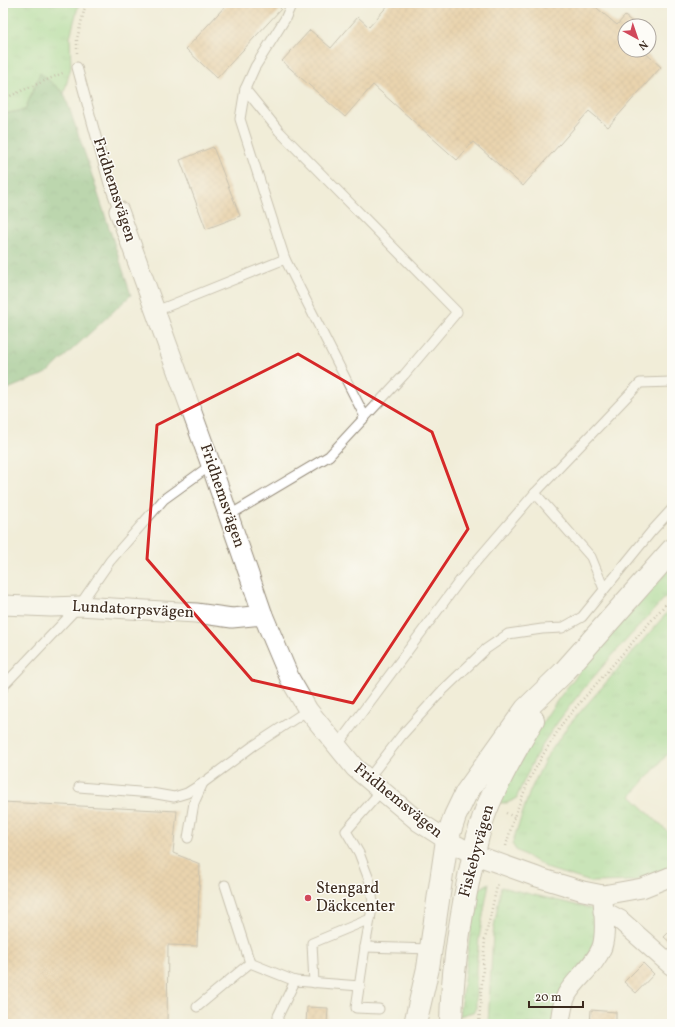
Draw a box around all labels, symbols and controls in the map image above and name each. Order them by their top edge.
north arrow [617,18,657,58]
text: N [635,36,650,53]
street label: Fridhemsvägen [87,135,141,245]
street label: Fridhemsvägen [194,441,250,551]
street label: Lundatorpsvägen [71,596,195,624]
street label: Fridhemsvägen [349,758,447,844]
street label: Fiskebyvägen [454,802,500,900]
place label: Stengard Däckcenter [316,878,395,918]
marker: Stengard Däckcenter [303,893,313,903]
scale bar [529,983,583,1009]
text: 20 m [535,990,562,1006]

